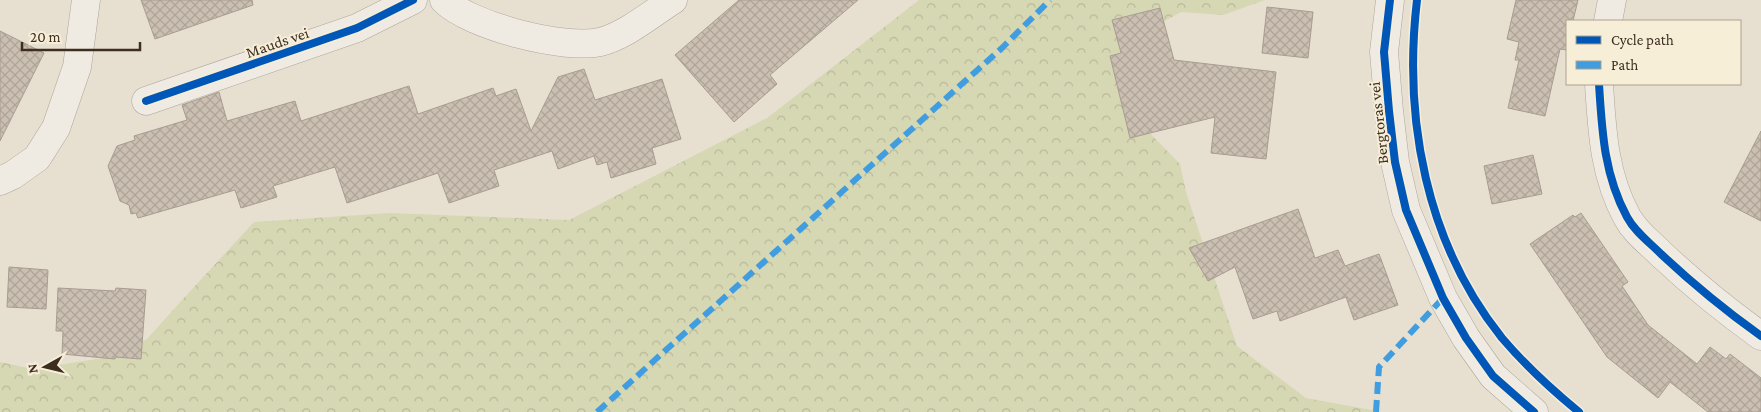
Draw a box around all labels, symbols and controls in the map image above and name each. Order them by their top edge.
scale bar [22,20,140,52]
legend [1566,20,1741,85]
street label: Mauds vei [244,24,311,61]
text: 20 m [30,29,61,45]
text: Cycle path [1611,32,1674,49]
text: Path [1611,57,1638,73]
street label: Bergtoras vei [1366,81,1392,165]
north arrow [20,342,70,392]
text: N [23,363,41,375]

